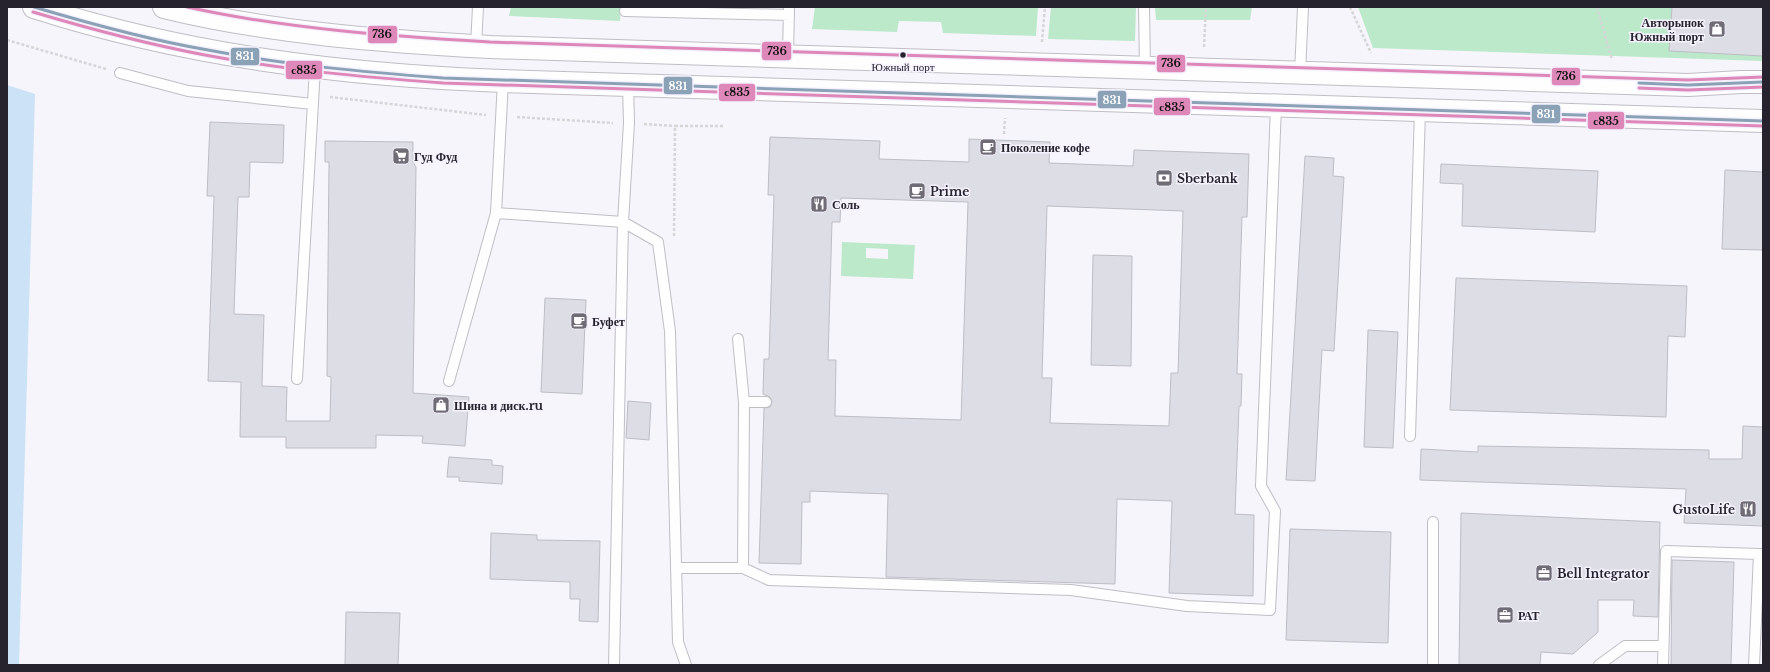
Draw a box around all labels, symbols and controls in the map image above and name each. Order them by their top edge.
place label: Авторынок Южный порт [1630,15,1704,44]
shop icon: Авторынок Южный порт [1707,19,1727,39]
line badge: 736 [367,25,398,44]
text: 736 [372,27,392,41]
line badge: 736 [761,41,792,61]
text: 736 [767,44,787,58]
line badge: 831 [230,47,260,66]
text: 831 [236,49,255,63]
marker: Южный порт [898,50,908,60]
line badge: 736 [1156,54,1186,73]
text: 736 [1161,56,1181,70]
line badge: с835 [285,60,323,80]
place label: Южный порт [872,60,935,74]
text: с835 [291,63,317,77]
line badge: 736 [1551,67,1581,86]
text: 736 [1556,69,1576,83]
line badge: 831 [663,76,693,95]
text: 831 [669,79,688,93]
line badge: с835 [718,83,756,102]
text: с835 [724,85,750,99]
line badge: 831 [1097,90,1127,109]
text: 831 [1103,93,1122,107]
line badge: с835 [1153,97,1191,116]
text: с835 [1159,100,1185,114]
line badge: 831 [1531,104,1561,124]
text: 831 [1537,107,1556,121]
line badge: с835 [1587,111,1625,130]
text: с835 [1593,114,1619,128]
cafe icon: Поколение кофе [978,137,998,157]
place label: Поколение кофе [1001,140,1090,155]
supermarket icon: Гуд Фуд [391,146,411,166]
place label: Гуд Фуд [414,149,457,164]
bank icon: Sberbank [1154,168,1174,188]
place label: Sberbank [1177,171,1239,186]
cafe icon: Prime [907,181,927,201]
place label: Prime [930,184,969,199]
restaurant icon: Соль [809,194,829,214]
place label: Соль [832,197,860,212]
cafe icon: Буфет [569,311,589,331]
place label: Буфет [592,314,625,329]
shop icon: Шина и диск.ru [431,395,451,415]
place label: Шина и диск.ru [454,398,544,413]
restaurant icon: GustoLife [1738,499,1758,519]
place label: GustoLife [1673,502,1735,517]
office icon: Bell Integrator [1534,563,1554,583]
place label: Bell Integrator [1557,566,1649,581]
office icon: РАТ [1495,605,1515,625]
place label: РАТ [1518,608,1539,623]

